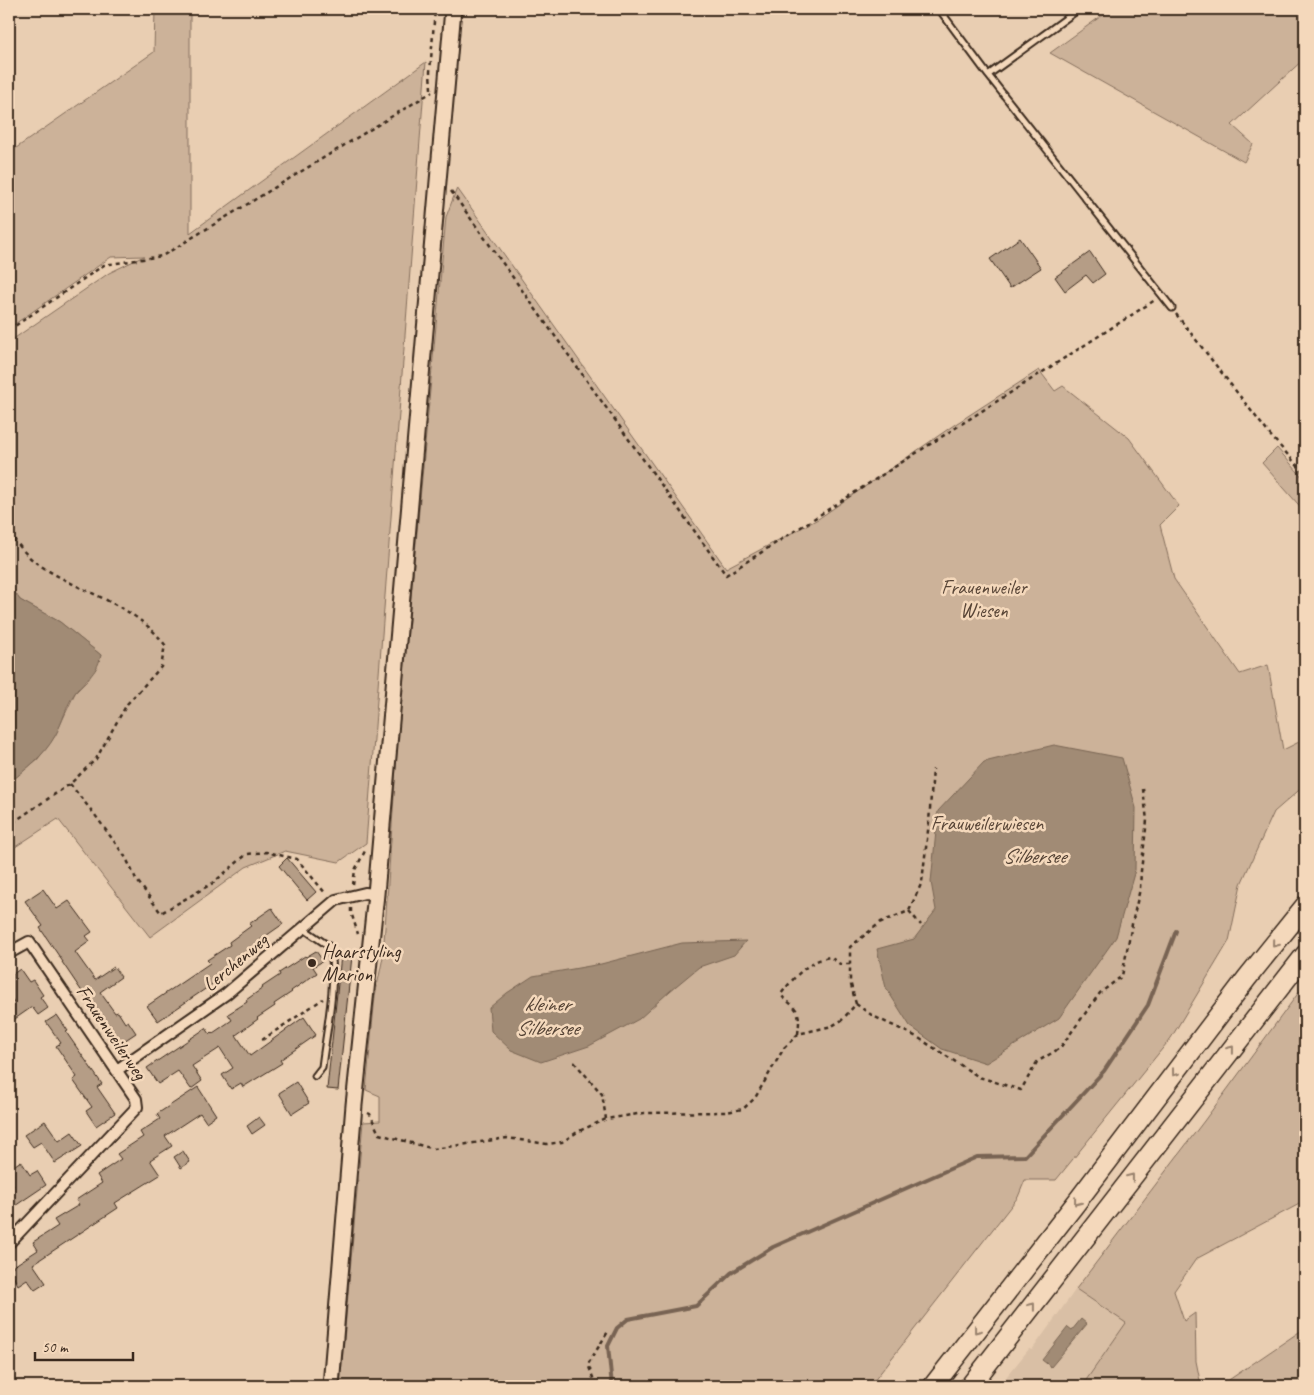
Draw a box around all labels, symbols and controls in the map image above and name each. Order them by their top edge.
park label: Frauenweiler Wiesen [941,575,1028,623]
park label: Frauweilerwiesen [931,811,1044,836]
water label: Silbersee [1003,843,1068,869]
street label: Lerchenweg [198,927,275,997]
one-way arrow [1272,938,1280,947]
place label: Haarstyling Marion [322,939,402,987]
marker: Haarstyling Marion [306,957,318,969]
street label: Frauenweilerweg [71,980,153,1085]
water label: kleiner Silbersee [516,991,581,1041]
one-way arrow [1225,1046,1233,1055]
one-way arrow [1173,1067,1181,1076]
one-way arrow [1125,1174,1134,1183]
one-way arrow [1074,1196,1082,1205]
one-way arrow [1026,1303,1034,1312]
one-way arrow [974,1324,982,1333]
scale bar [35,1330,132,1362]
text: 50 m [42,1338,69,1357]

